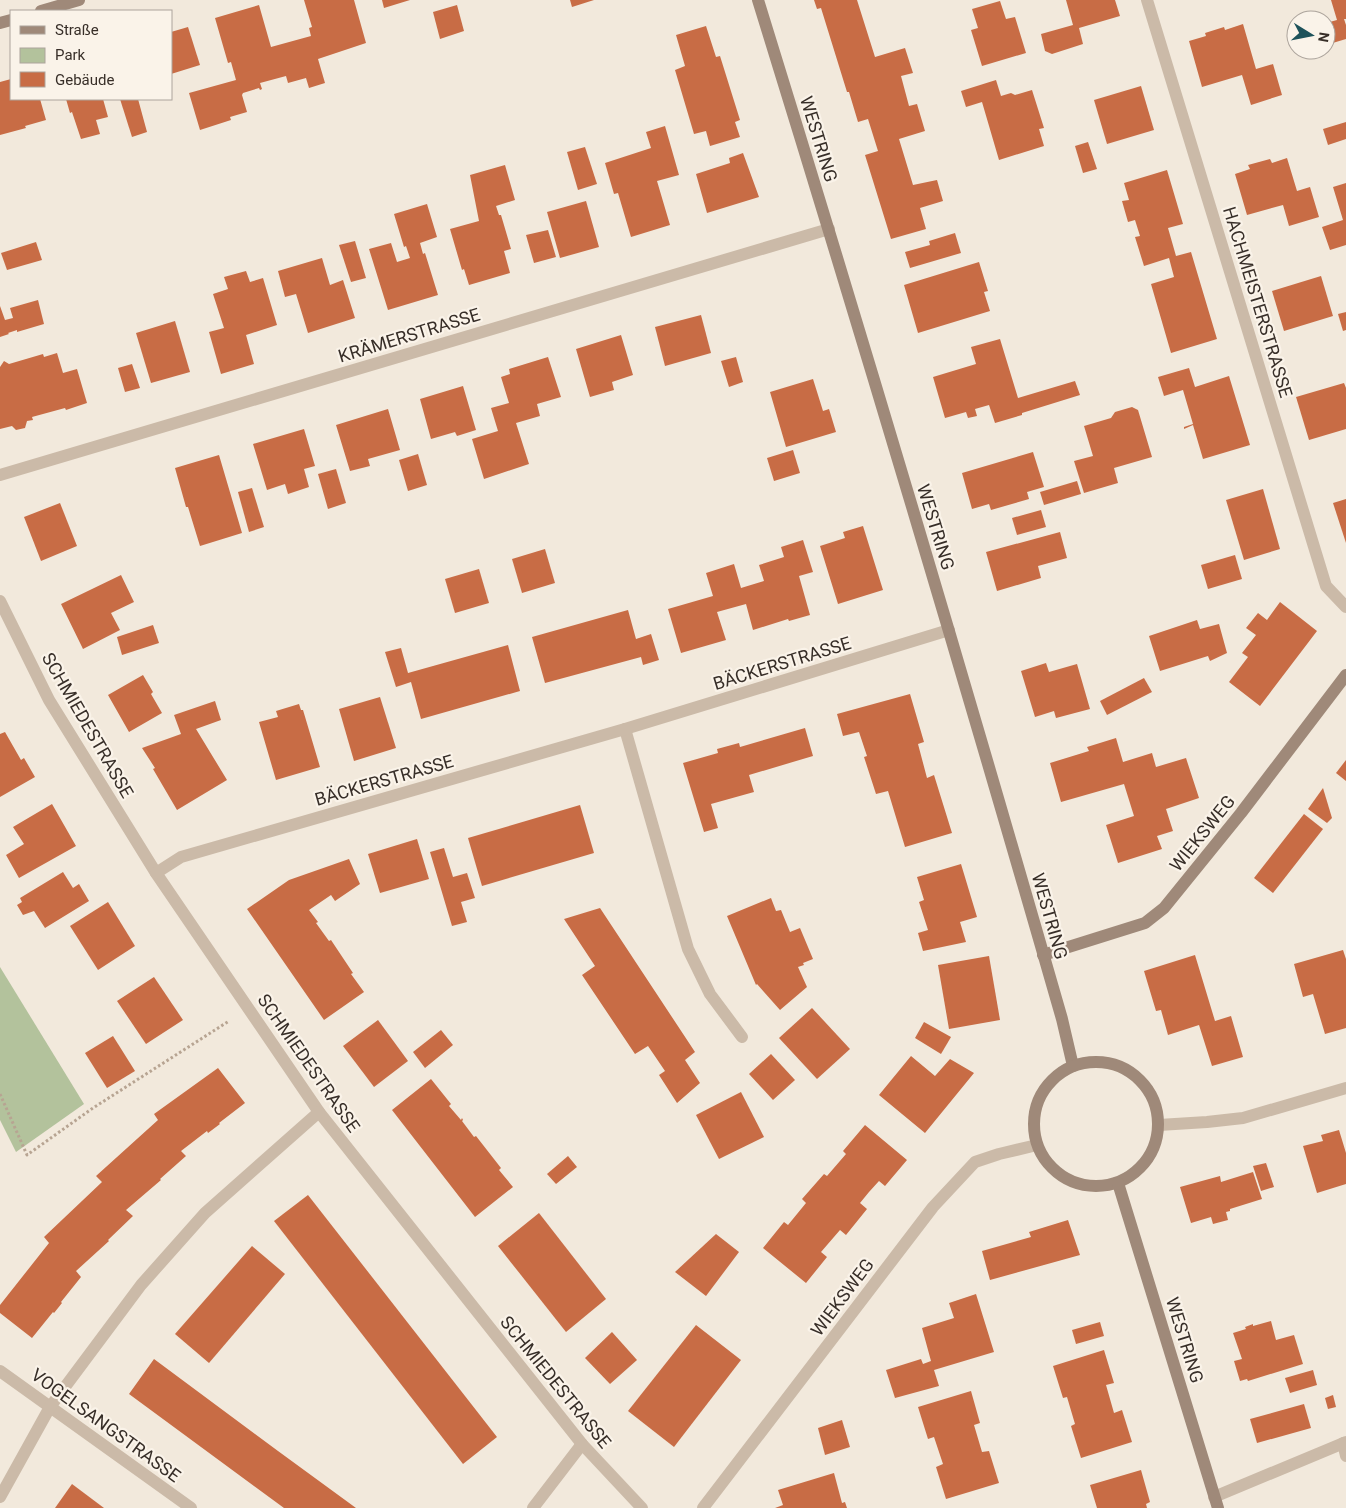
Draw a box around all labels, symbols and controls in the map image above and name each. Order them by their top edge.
legend [10,10,172,100]
north arrow [1286,10,1336,60]
text: Straße [55,21,99,39]
text: N [1315,31,1333,44]
text: Park [55,46,86,64]
text: Gebäude [55,71,114,89]
street label: WESTRING [796,94,842,184]
street label: HACHMEISTERSTRASSE [1219,204,1297,400]
street label: KRÄMERSTRASSE [336,303,482,367]
street label: WESTRING [913,482,959,572]
street label: BÄCKERSTRASSE [711,632,853,694]
street label: SCHMIEDESTRASSE [38,649,138,801]
street label: BÄCKERSTRASSE [312,750,456,810]
street label: WIEKSWEG [1165,791,1239,875]
street label: WESTRING [1028,870,1072,962]
street label: SCHMIEDESTRASSE [253,990,365,1136]
street label: WIEKSWEG [806,1254,878,1340]
street label: WESTRING [1162,1295,1208,1385]
street label: SCHMIEDESTRASSE [496,1312,616,1452]
street label: VOGELSANGSTRASSE [27,1364,185,1486]

